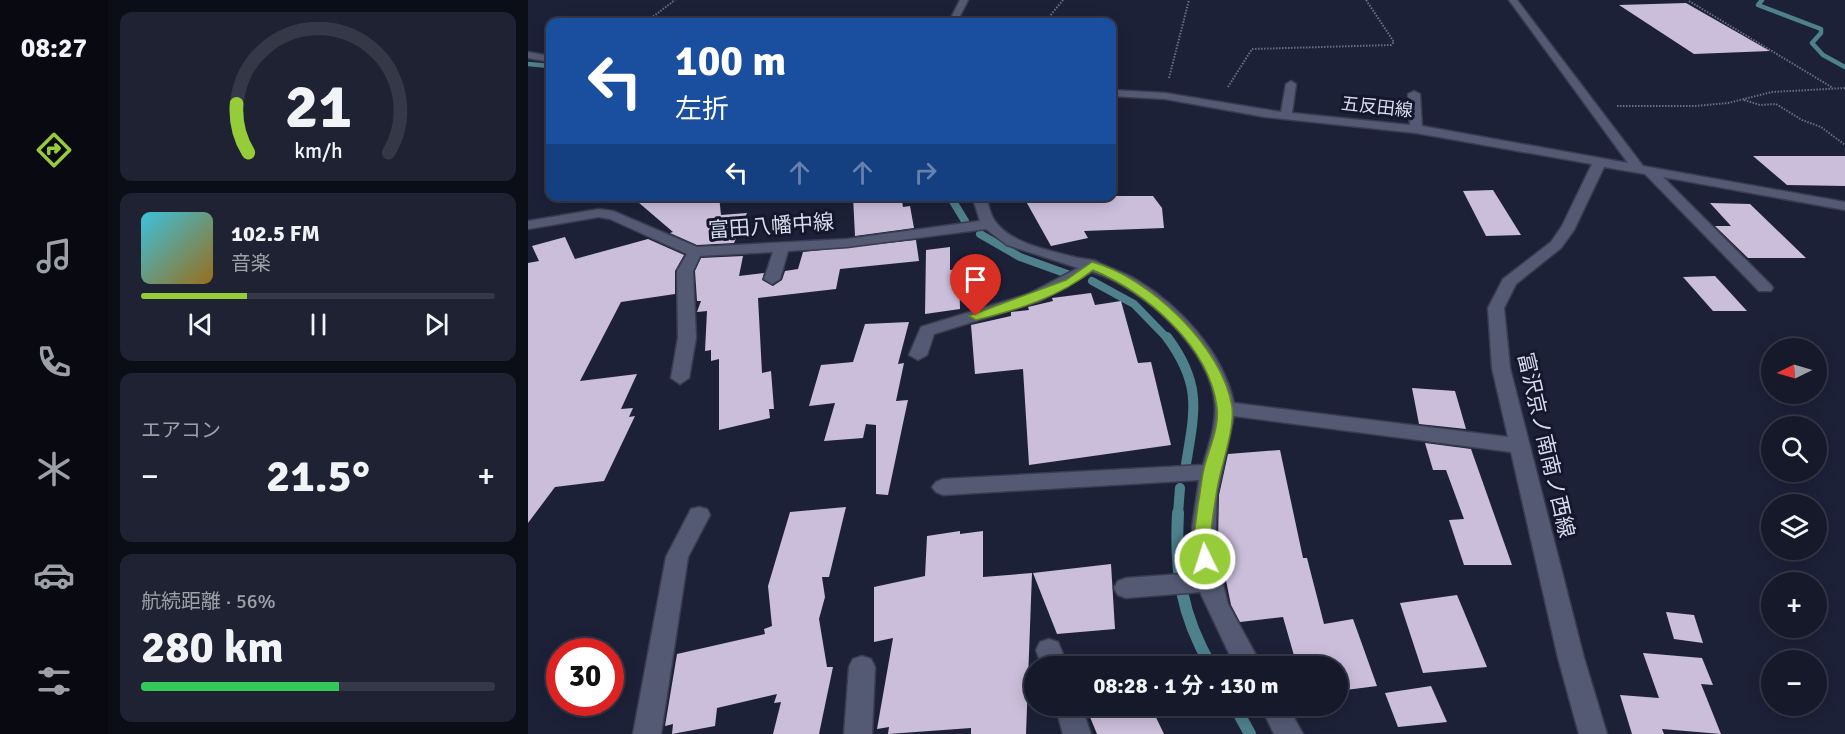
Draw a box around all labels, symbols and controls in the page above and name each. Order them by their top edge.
text: 08:27 [21,32,87,65]
text: 100 m [675,36,786,87]
icon: left [576,42,654,120]
text: 21 [284,68,352,145]
street label: 五反田線 [1340,92,1414,122]
text: 左折 [675,93,729,126]
icon: directions [33,129,75,171]
text: km/h [294,139,342,165]
icon: left [720,156,753,189]
icon: ahead [783,156,816,189]
icon: ahead [846,156,879,189]
icon: right [909,156,942,189]
street label: 富田八幡中線 [707,209,835,243]
text: 102.5 FM [231,220,320,247]
icon: music [33,235,75,277]
text: 音楽 [231,251,271,276]
pin [950,254,1001,316]
icon: arrive [959,263,992,296]
icon: previous [184,308,217,341]
icon: pause [302,308,335,341]
icon: next [420,308,453,341]
north arrow [1761,338,1827,404]
map controls [1761,338,1827,716]
icon: phone [33,341,75,383]
street label: 富沢京ノ南南ノ西線 [1512,350,1580,540]
button: search [1761,416,1827,482]
text: エアコン [141,418,221,443]
icon: climate [33,448,75,490]
text: 21.5° [266,449,370,504]
text: − [141,456,159,497]
text: + [477,456,495,497]
button: layers [1761,494,1827,560]
position arrow [1173,527,1237,591]
icon: car [33,554,75,596]
button: + [1761,572,1827,638]
text: 航続距離 · 56% [141,589,276,614]
text: 280 km [141,620,284,675]
speed limit sign: 30 [546,638,624,716]
button: − [1761,650,1827,716]
icon: filters [33,660,75,702]
text: 08:28 · 1 分 · 130 m [1094,672,1278,699]

